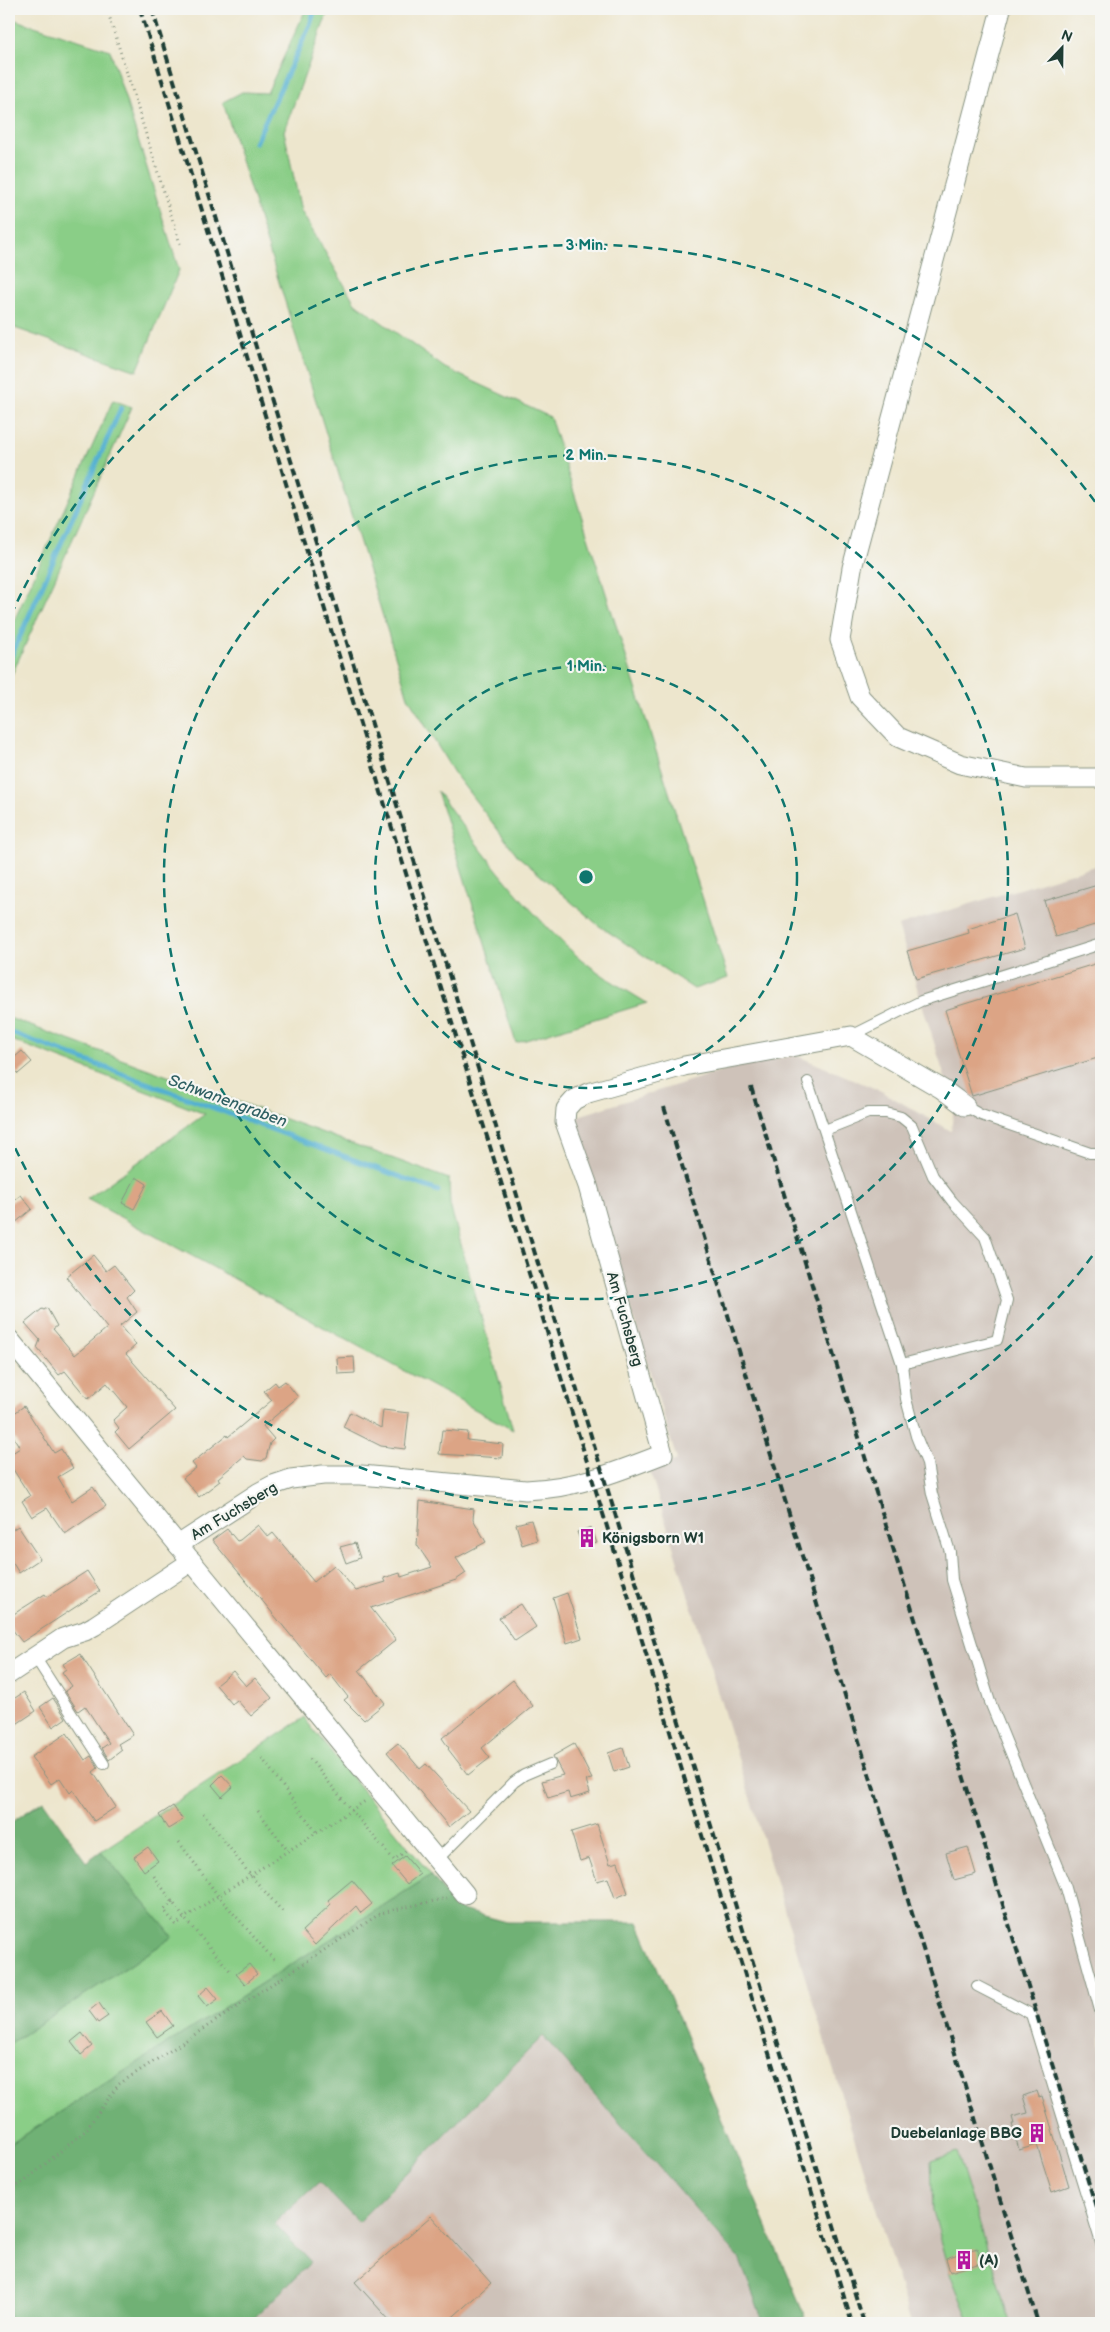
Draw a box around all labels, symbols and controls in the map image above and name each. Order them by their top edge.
north arrow [1038,22,1088,72]
text: N [1059,27,1075,46]
text: 3 Min. [565,236,607,255]
text: 2 Min. [565,446,607,465]
text: 1 Min. [567,657,605,676]
centre of rings [577,868,595,886]
water label: Schwanengraben [165,1071,290,1132]
street label: Am Fuchsberg [602,1270,647,1369]
street label: Am Fuchsberg [188,1478,281,1545]
building icon: Königsborn W1 [576,1527,598,1549]
place label: Königsborn W1 [602,1529,704,1548]
building icon: Duebelanlage BBG [1026,2122,1048,2144]
place label: Duebelanlage BBG [891,2124,1022,2143]
building icon: (A) [953,2249,975,2271]
place label: (A) [979,2251,999,2270]

